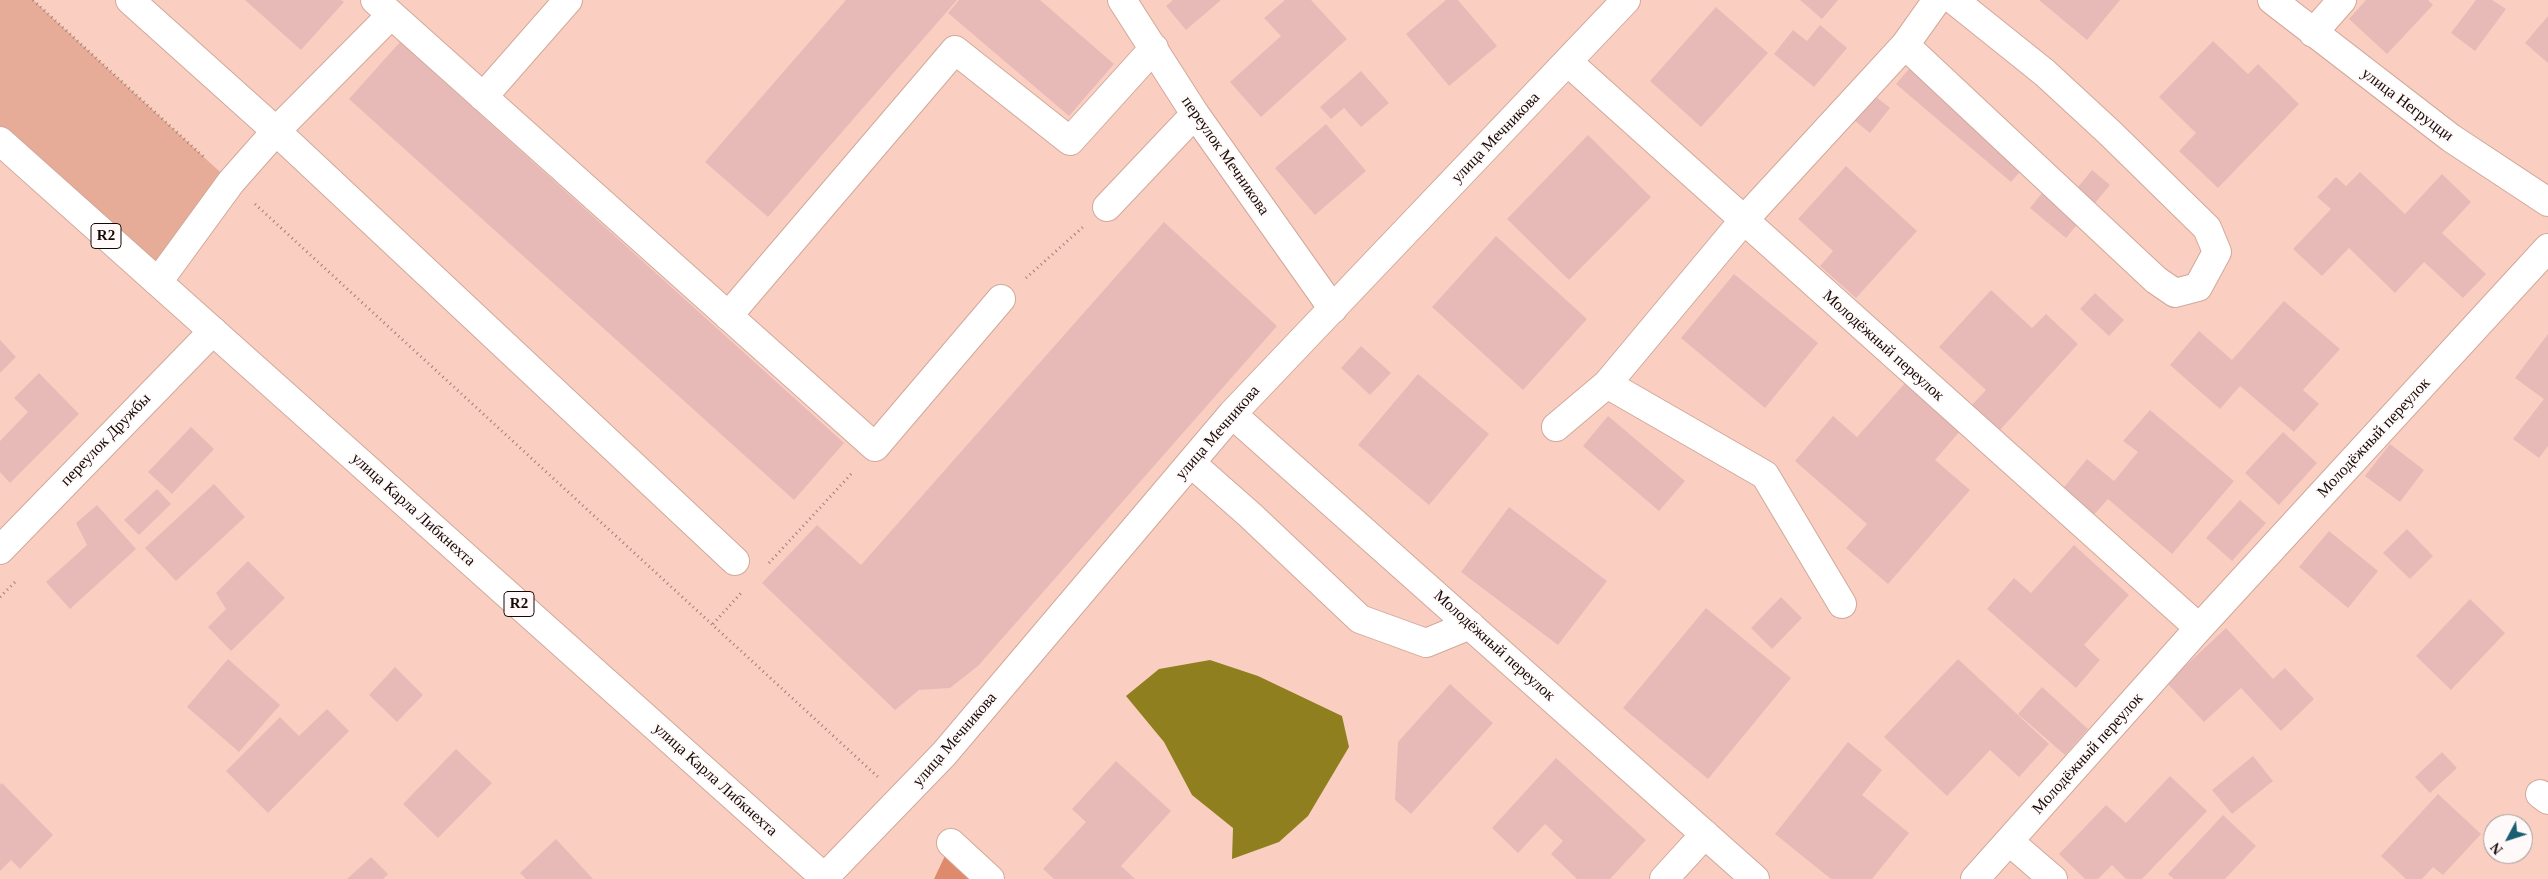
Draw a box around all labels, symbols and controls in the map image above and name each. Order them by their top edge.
street label: улица Негруцци [2357,64,2457,146]
street label: улица Мечникова [1448,89,1544,187]
street label: переулок Мечникова [1177,93,1273,219]
road number: R2 [91,224,121,248]
street label: Молодёжный переулок [1818,286,1948,406]
street label: Молодёжный переулок [2314,374,2434,502]
street label: улица Мечникова [1172,382,1264,484]
street label: переулок Дружбы [57,390,155,490]
street label: улица Карла Либкнехта [347,449,479,571]
street label: Молодёжный переулок [1429,586,1559,706]
road number: R2 [504,592,534,616]
street label: улица Мечникова [909,689,1001,791]
street label: Молодёжный переулок [2028,689,2148,819]
street label: улица Карла Либкнехта [649,719,781,841]
north arrow [2483,814,2533,864]
text: N [2488,840,2506,857]

